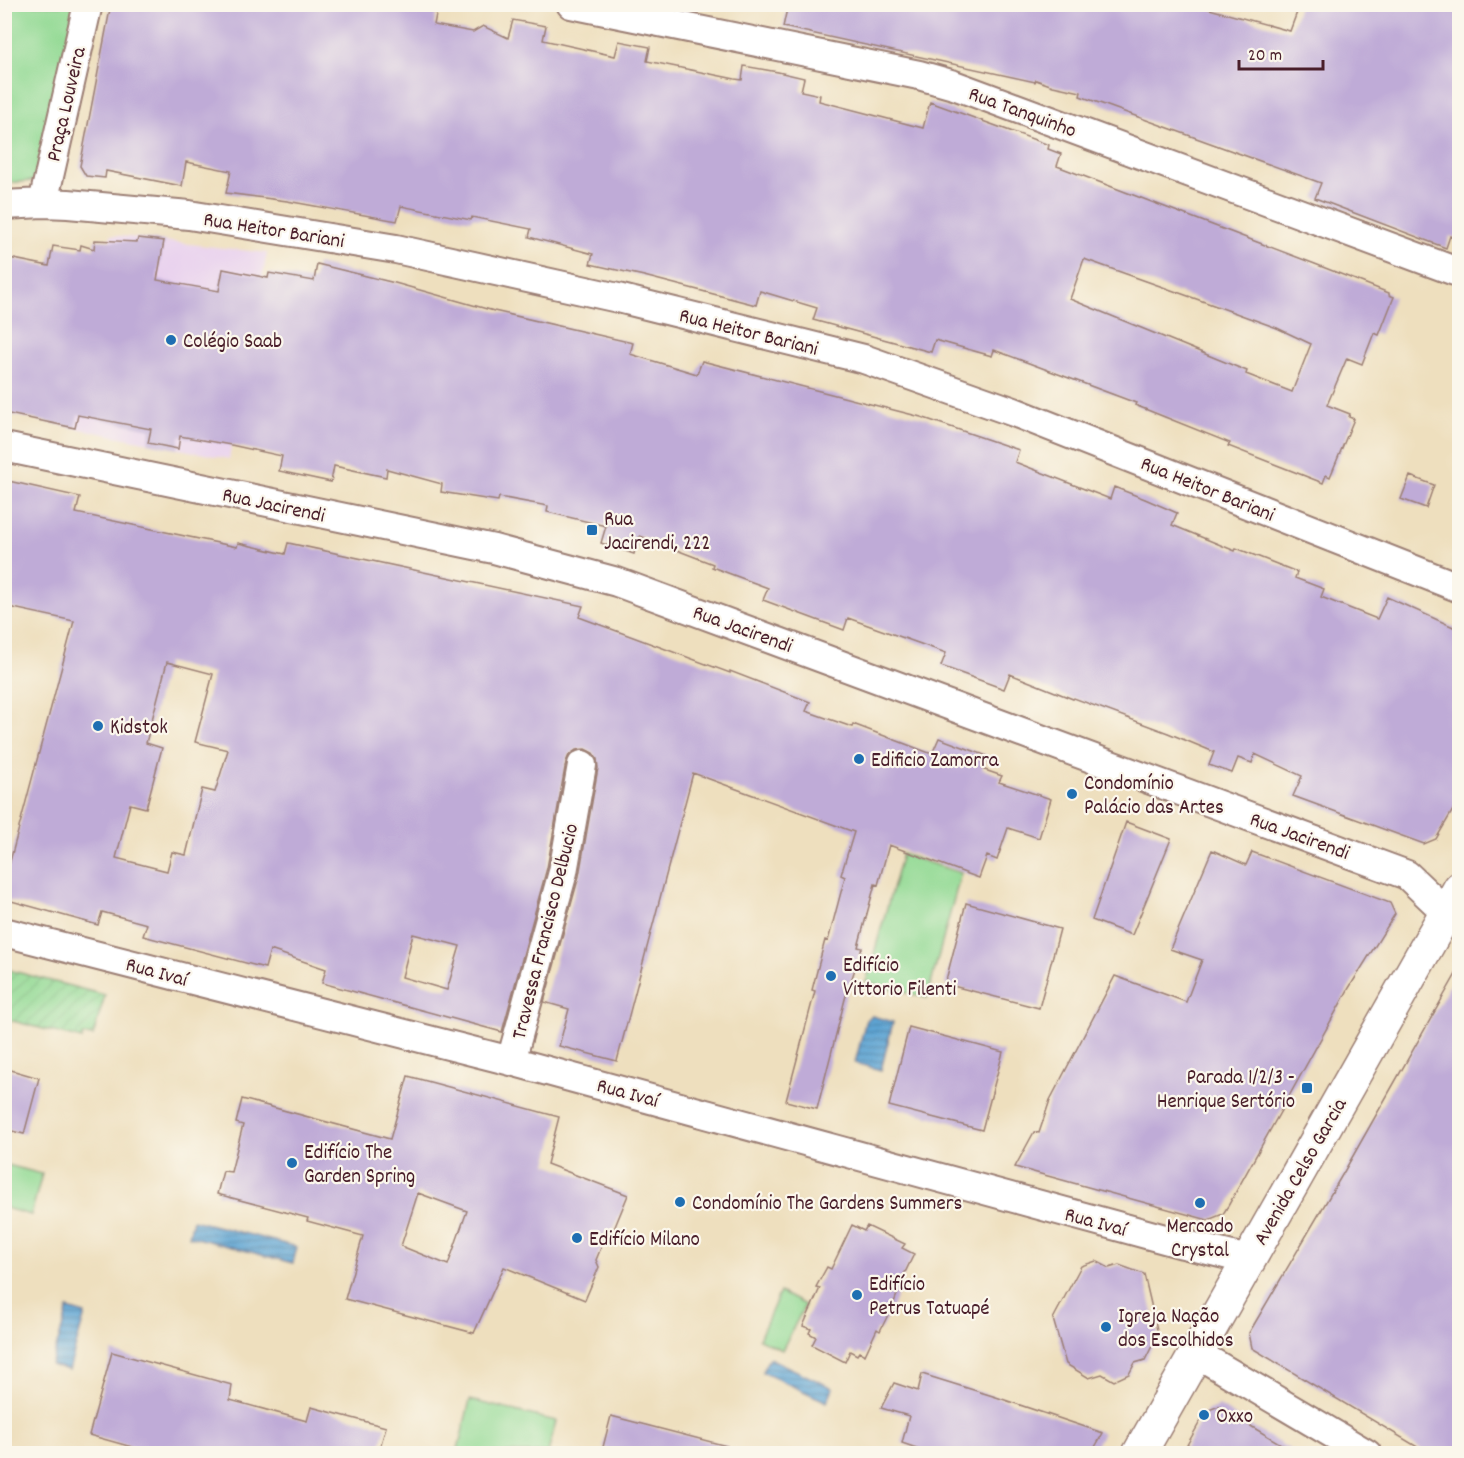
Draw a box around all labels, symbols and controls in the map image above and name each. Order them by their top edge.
scale bar [1239,33,1323,71]
street label: Praça Louveira [40,43,96,165]
text: 20 m [1248,44,1282,69]
street label: Rua Tanquinho [964,80,1080,147]
street label: Rua Heitor Bariani [201,206,346,258]
street label: Rua Heitor Bariani [676,302,821,366]
place label: Colégio Saab [183,328,282,358]
marker: Colégio Saab [164,333,178,347]
street label: Rua Heitor Bariani [1135,450,1279,531]
street label: Rua Jacirendi [219,481,328,532]
place label: Rua Jacirendi, 222 [604,506,711,560]
marker: Rua Jacirendi, 222 [585,523,599,537]
street label: Rua Jacirendi [688,599,796,663]
place label: Kidstok [110,714,168,744]
marker: Kidstok [91,719,105,733]
place label: Edificio Zamorra [871,747,1000,777]
marker: Edificio Zamorra [852,752,866,766]
place label: Condomínio Palácio das Artes [1084,770,1224,824]
marker: Condomínio Palácio das Artes [1065,787,1079,801]
street label: Rua Jacirendi [1245,806,1353,870]
street label: Travessa Francisco Delbucio [506,821,588,1043]
street label: Rua Ivaí [122,951,193,997]
place label: Edifício Vittorio Filenti [843,952,956,1006]
marker: Edifício Vittorio Filenti [824,969,838,983]
place label: Parada 1/2/3 - Henrique Sertório [1157,1064,1295,1118]
street label: Rua Ivaí [593,1072,664,1118]
marker: Parada 1/2/3 - Henrique Sertório [1300,1081,1314,1095]
street label: Avenida Celso Garcia [1247,1092,1357,1252]
place label: Edifício The Garden Spring [304,1139,415,1193]
marker: Edifício The Garden Spring [285,1156,299,1170]
place label: Condomínio The Gardens Summers [692,1190,962,1220]
marker: Condomínio The Gardens Summers [673,1195,687,1209]
marker: Mercado Crystal [1193,1196,1207,1210]
street label: Rua Ivaí [1061,1201,1132,1247]
place label: Mercado Crystal [1167,1213,1233,1267]
place label: Edifício Milano [589,1226,700,1256]
marker: Edifício Milano [570,1231,584,1245]
place label: Edifício Petrus Tatuapé [869,1271,990,1325]
marker: Edifício Petrus Tatuapé [850,1288,864,1302]
place label: Igreja Nação dos Escolhidos [1118,1303,1234,1357]
marker: Igreja Nação dos Escolhidos [1099,1320,1113,1334]
place label: Oxxo [1216,1403,1253,1433]
marker: Oxxo [1197,1408,1211,1422]

